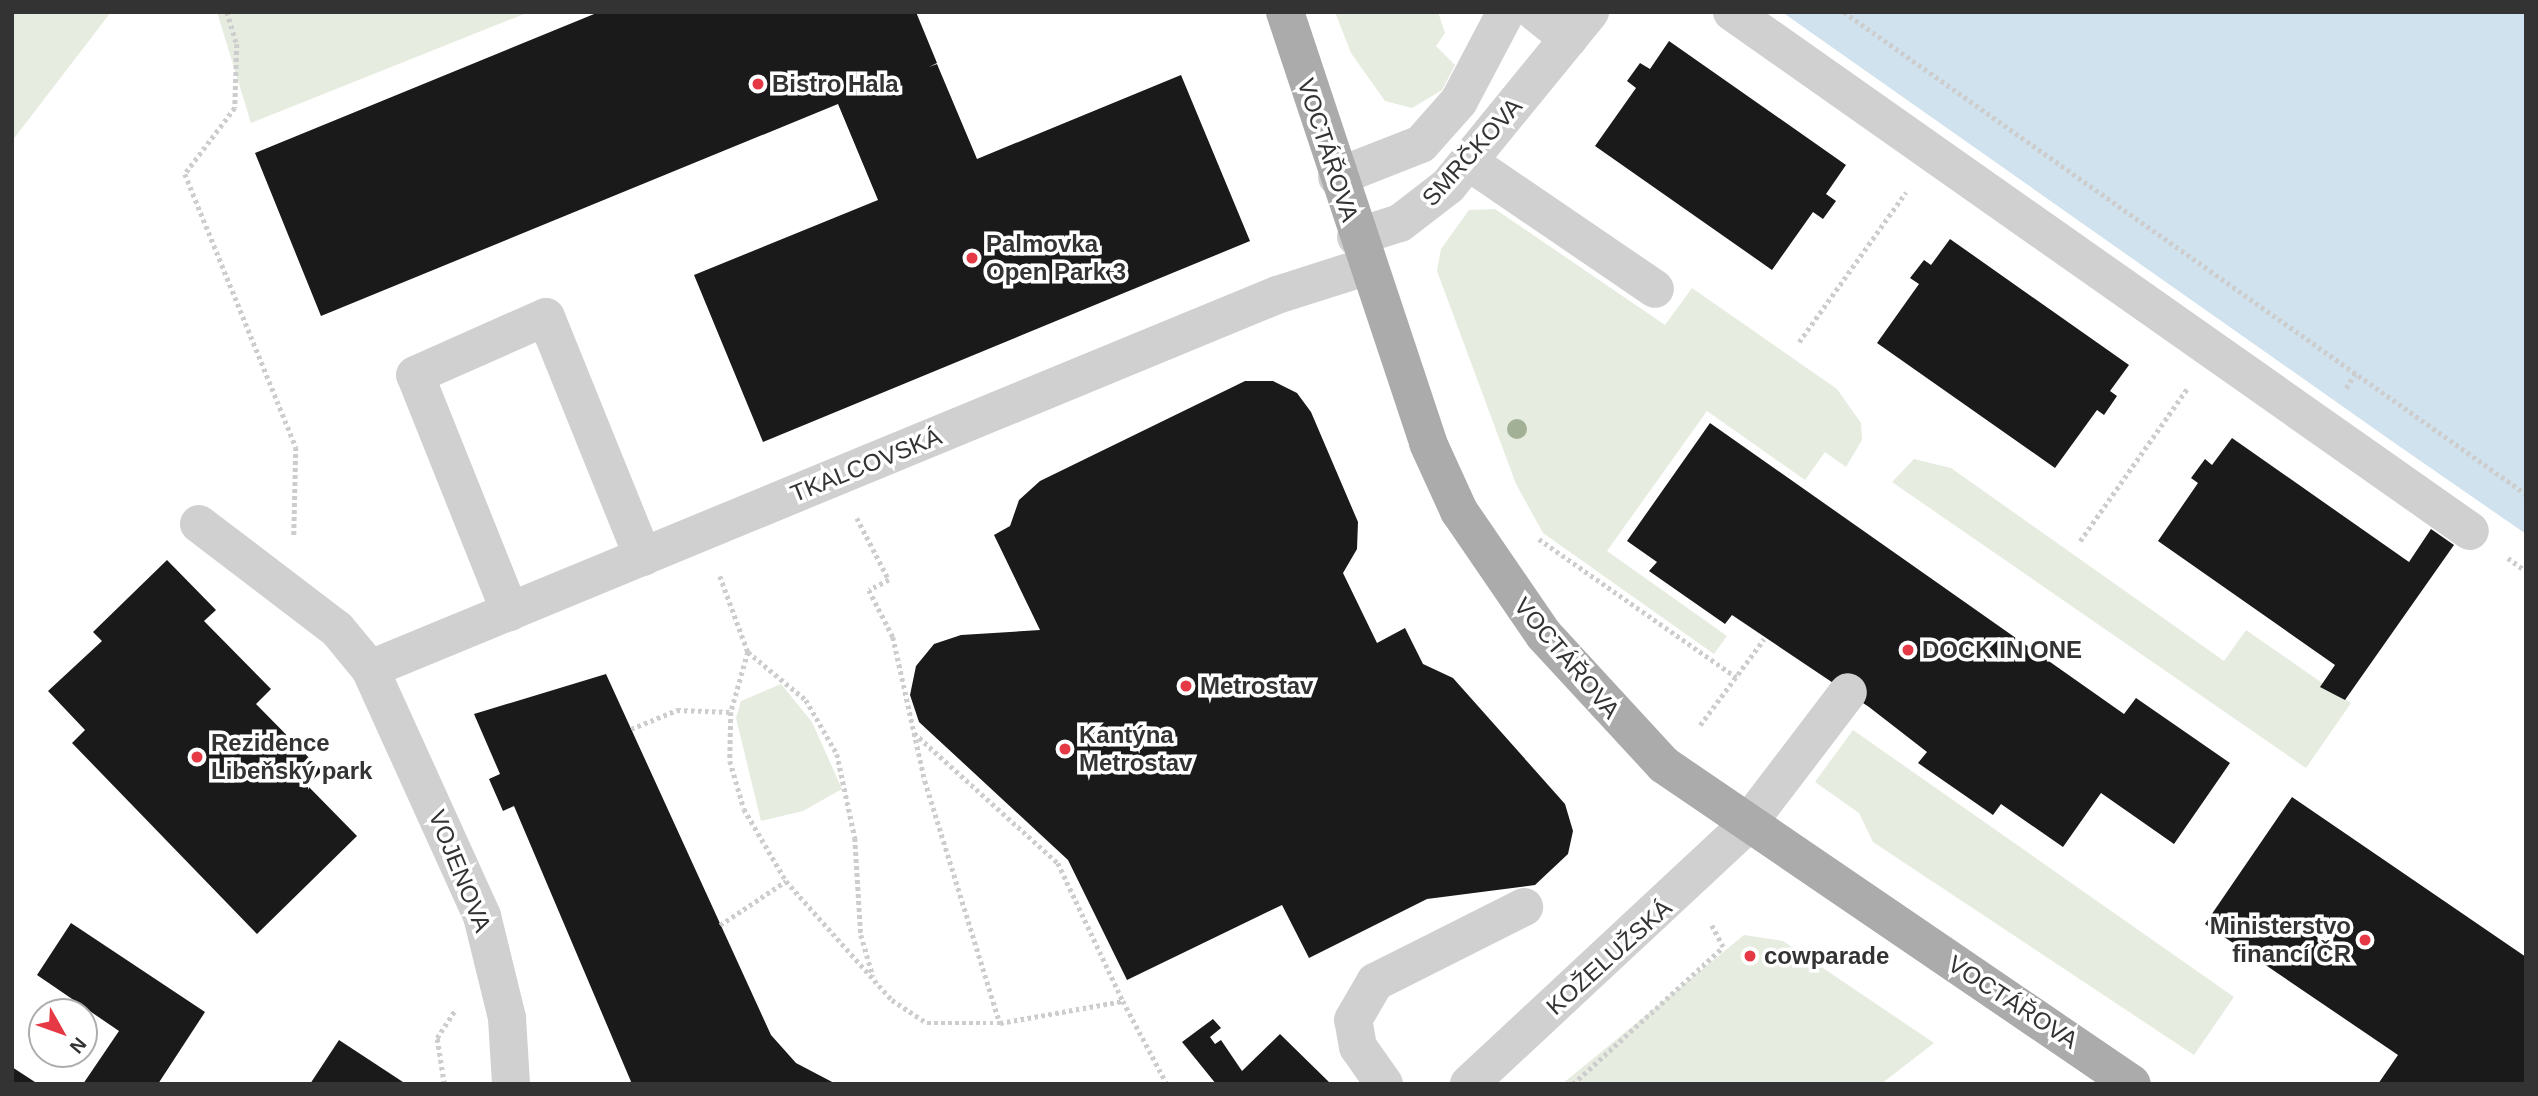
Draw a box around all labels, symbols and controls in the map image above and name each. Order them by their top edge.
place label: Bistro Hala [772,70,899,98]
street label: VOCTÁŘOVA [1291,75,1365,225]
marker: Bistro Hala [750,76,766,92]
street label: SMRČKOVA [1416,92,1528,212]
place label: Palmovka Open Park 3 [986,230,1126,286]
marker: Palmovka Open Park 3 [964,250,980,266]
street label: TKALCOVSKÁ [786,422,946,508]
street label: VOCTÁŘOVA [1508,592,1626,724]
place label: DOCK IN ONE [1922,636,2082,664]
marker: DOCK IN ONE [1900,642,1916,658]
place label: Metrostav [1200,672,1313,700]
marker: Metrostav [1178,678,1194,694]
place label: Kantýna Metrostav [1079,721,1192,777]
place label: Rezidence Libeňský park [211,729,372,785]
marker: Kantýna Metrostav [1057,741,1073,757]
marker: Rezidence Libeňský park [189,749,205,765]
street label: VOJENOVA [423,806,497,936]
street label: KOŽELUŽSKÁ [1540,893,1678,1021]
place label: Ministerstvo financí ČR [2210,912,2351,968]
marker: Ministerstvo financí ČR [2357,932,2373,948]
place label: cowparade [1764,942,1889,970]
marker: cowparade [1742,948,1758,964]
street label: VOCTÁŘOVA [1943,949,2083,1055]
north arrow [28,998,98,1068]
text: N [65,1034,90,1058]

